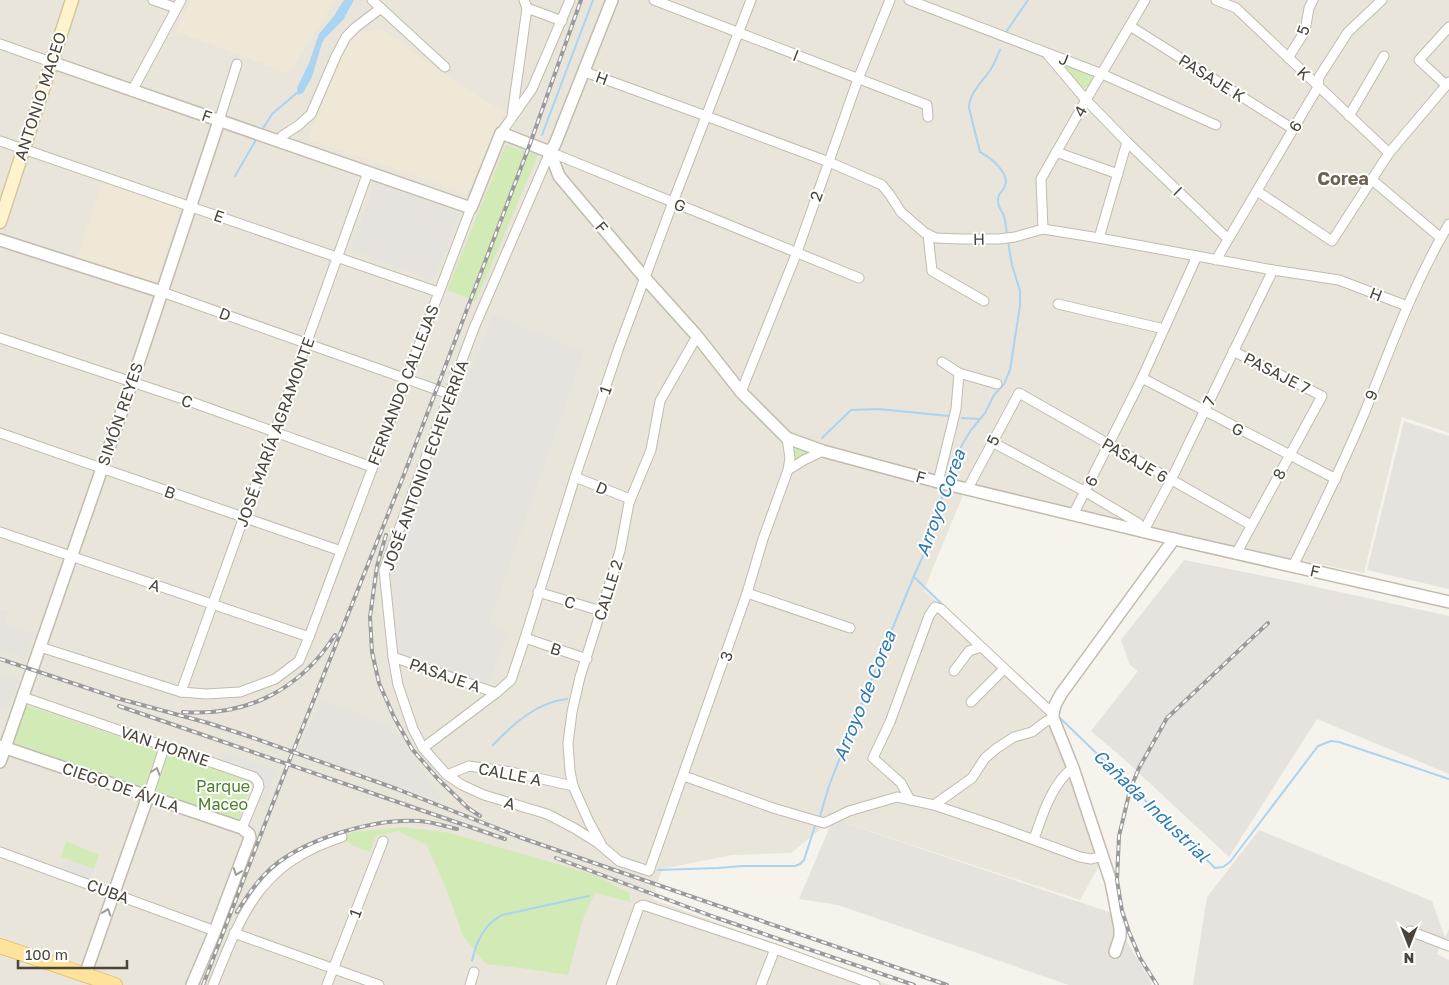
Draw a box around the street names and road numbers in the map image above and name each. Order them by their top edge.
street label: 5 [1292,22,1314,38]
street label: ANTONIO MACEO [10,29,70,163]
street label: I [790,45,802,65]
street label: J [1056,48,1072,70]
street label: PASAJE K [1175,50,1249,106]
street label: K [1293,62,1315,84]
street label: H [593,67,611,89]
street label: 4 [1069,102,1091,120]
street label: F [199,105,215,127]
street label: 6 [1284,117,1306,135]
street label: I [1169,182,1187,200]
street label: 2 [805,188,827,204]
street label: G [671,194,689,216]
street label: E [211,205,227,227]
street label: F [591,217,613,237]
street label: H [973,229,985,249]
street label: H [1367,282,1385,306]
street label: FERNANDO CALLEJAS [363,302,443,468]
street label: D [216,303,234,325]
street label: JOSÉ MARÍA AGRAMONTE [231,334,319,530]
street label: PASAJE 7 [1240,348,1314,398]
street label: JOSÉ ANTONIO ECHEVERRÍA [378,357,473,573]
street label: SIMÓN REYES [93,360,147,468]
street label: 1 [594,383,616,397]
street label: 9 [1360,387,1382,403]
street label: C [179,390,196,412]
street label: 7 [1198,393,1220,409]
street label: G [1228,418,1248,440]
street label: 5 [982,431,1004,449]
street label: PASAJE 6 [1098,433,1172,487]
street label: 8 [1268,465,1290,483]
street label: F [914,466,928,488]
street label: 6 [1080,472,1102,490]
street label: D [593,477,611,499]
street label: B [162,481,178,503]
street label: CALLE 2 [589,557,627,623]
street label: F [1308,560,1322,582]
street label: A [147,574,164,596]
street label: C [562,591,578,613]
street label: B [548,638,564,660]
street label: 3 [715,648,737,664]
street label: PASAJE A [407,653,484,697]
street label: VAN HORNE [118,721,212,771]
street label: CIEGO DE ÁVILA [60,758,183,817]
street label: CALLE A [477,758,544,790]
street label: A [502,792,518,814]
street label: CUBA [84,874,132,908]
street label: 1 [344,906,366,920]

